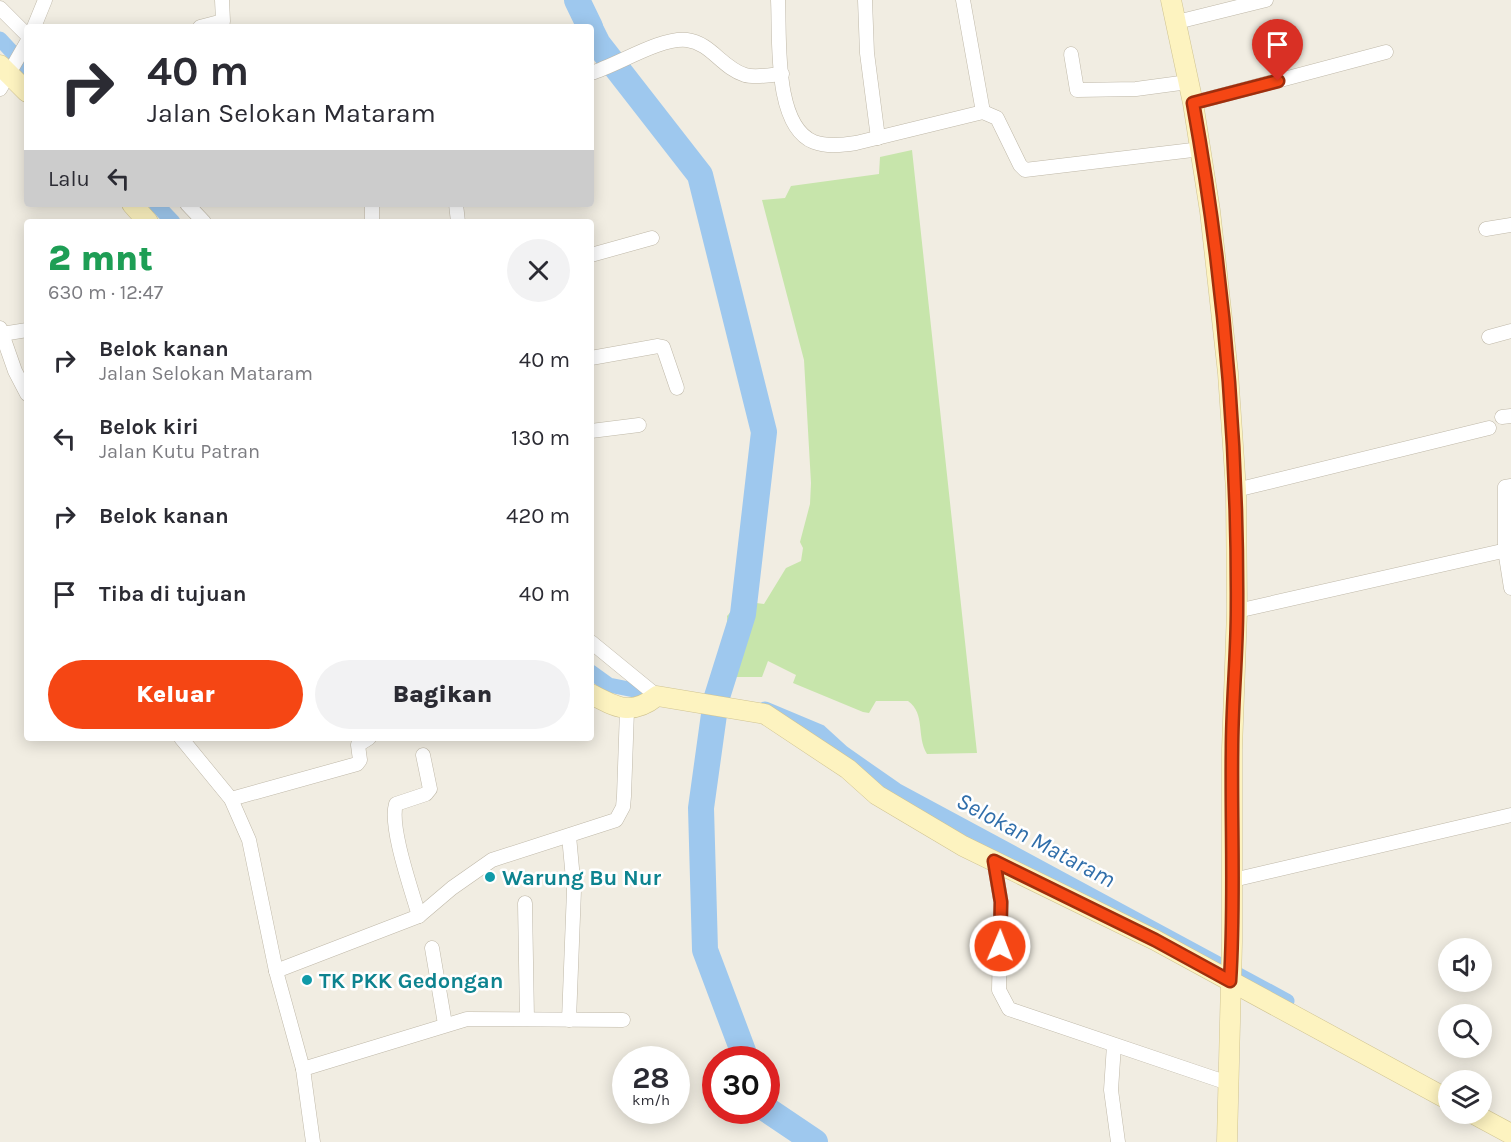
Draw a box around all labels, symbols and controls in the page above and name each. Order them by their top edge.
pin [1252,19,1303,81]
icon: arrive [1261,28,1294,61]
text: 40 m [147,46,249,96]
icon: right [48,48,126,126]
text: Jalan Selokan Mataram [147,97,436,129]
icon: left [102,162,135,195]
text: Lalu [48,166,90,192]
text: 2 mnt [48,237,153,279]
button: close [507,239,570,302]
text: 630 m · 12:47 [48,281,163,304]
text: Belok kanan [99,336,229,362]
icon: right [48,344,81,377]
text: 40 m [519,347,570,373]
text: Jalan Selokan Mataram [99,362,313,385]
text: Belok kiri [99,414,199,440]
icon: left [48,422,81,455]
text: 130 m [511,425,570,451]
text: Jalan Kutu Patran [99,440,260,463]
icon: right [48,500,81,533]
text: Belok kanan [99,503,229,529]
text: 420 m [506,503,570,529]
icon: arrive [48,578,81,611]
text: Tiba di tujuan [99,581,246,607]
text: 40 m [519,581,570,607]
button: Keluar [48,660,303,729]
button: Bagikan [315,660,570,729]
water label: Selokan Mataram [952,786,1120,894]
place label: Warung Bu Nur [502,865,661,891]
marker: Warung Bu Nur [483,870,497,884]
position arrow [968,914,1032,978]
map controls [1438,938,1492,1124]
button: sound [1438,938,1492,992]
place label: TK PKK Gedongan [319,968,503,994]
marker: TK PKK Gedongan [300,973,314,987]
button: search [1438,1004,1492,1058]
speed limit sign: 30 [702,1046,780,1124]
text: 28 [632,1060,670,1096]
button: layers [1438,1070,1492,1124]
text: km/h [632,1091,670,1109]

